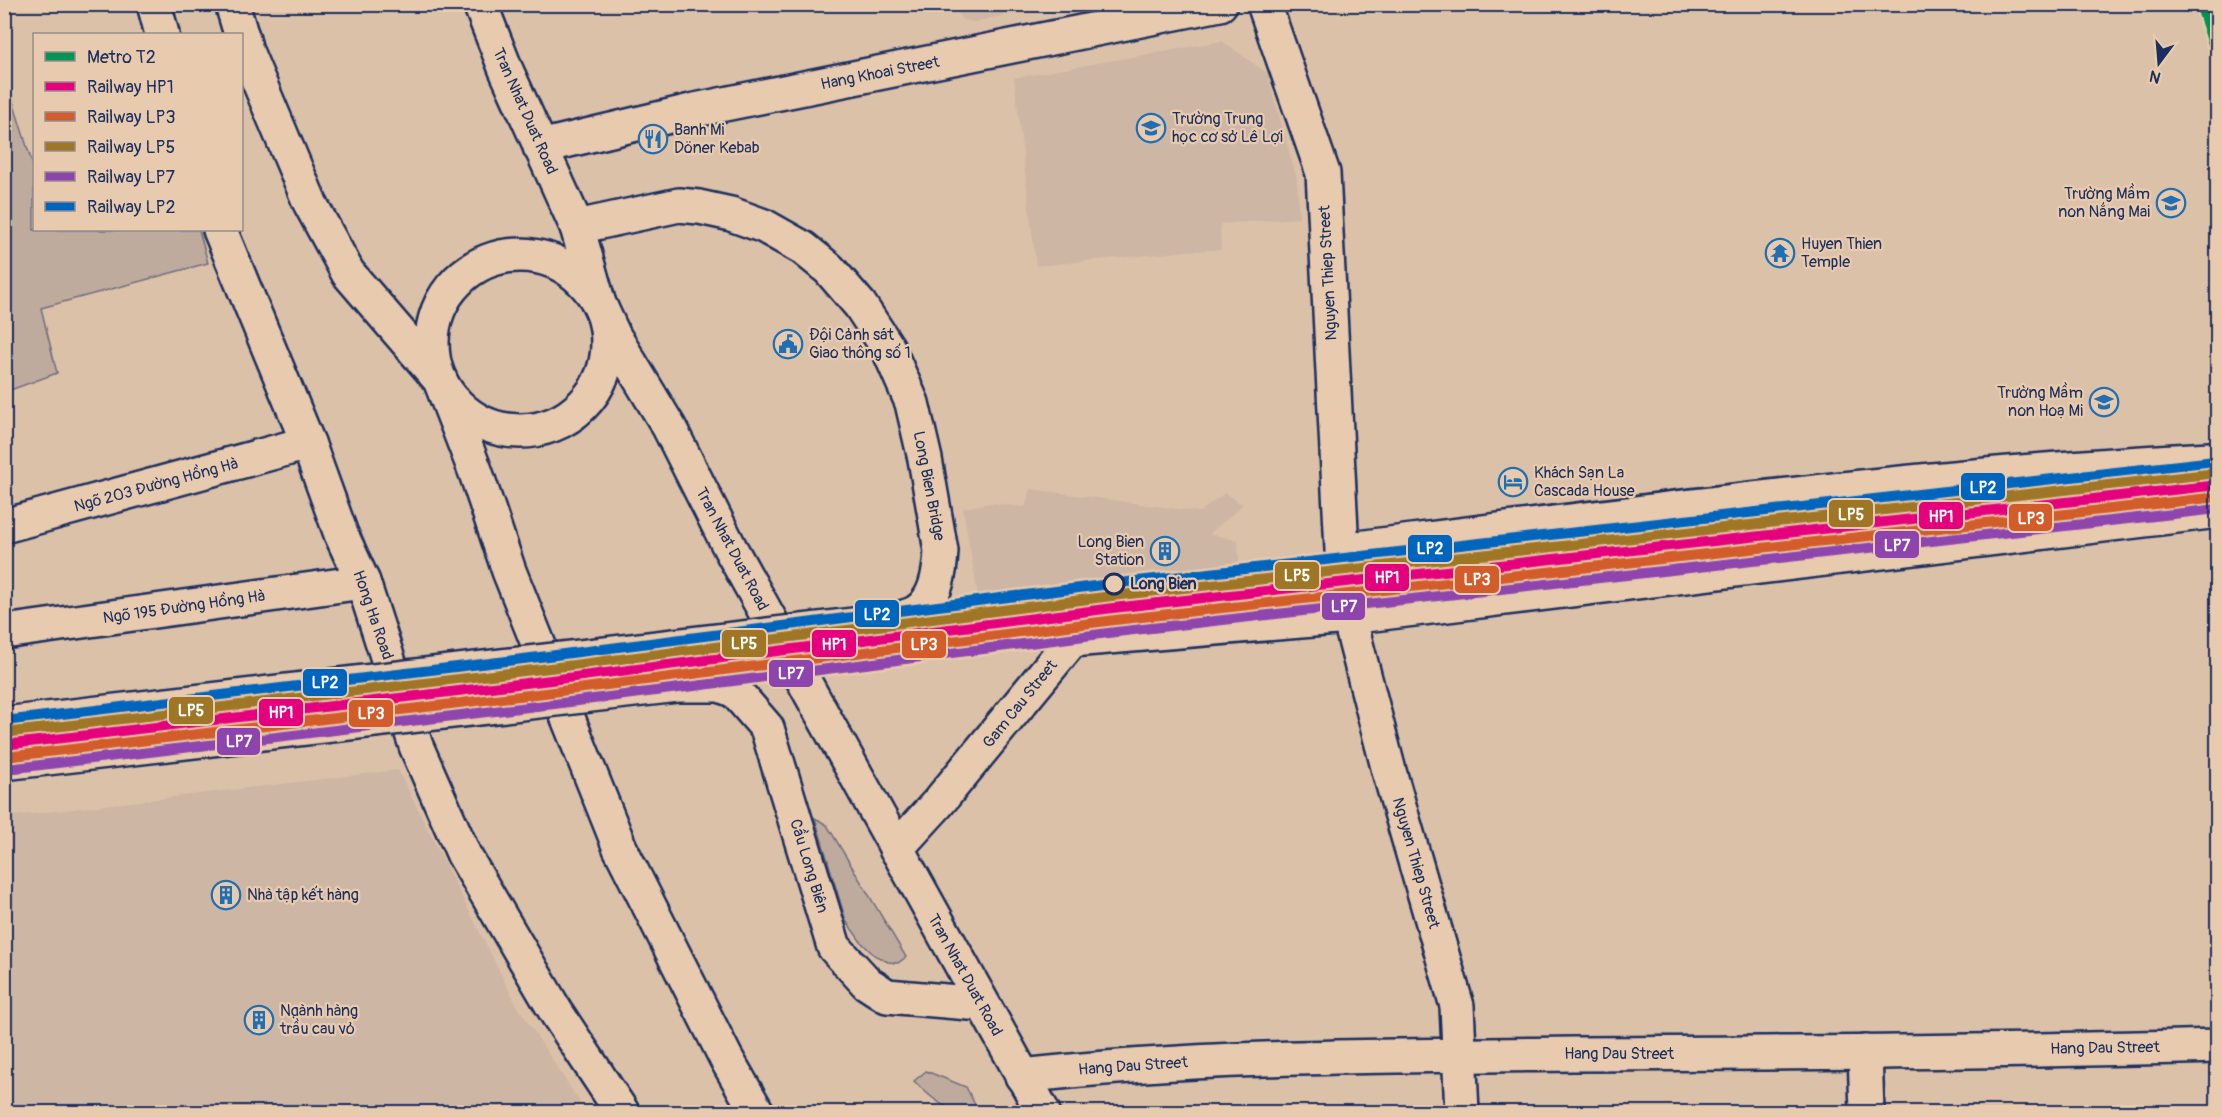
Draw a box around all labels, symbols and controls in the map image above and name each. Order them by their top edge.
legend [33,33,243,231]
north arrow [2129,33,2189,93]
street label: Tran Nhat Duat Road [488,45,562,177]
text: Metro T2 [87,46,156,69]
street label: Hang Khoai Street [819,52,942,94]
text: N [2147,65,2163,88]
text: Railway HP1 [87,76,174,99]
text: Railway LP3 [87,106,176,129]
place label: Trường Trung học cơ sở Lê Lợi [1172,109,1283,147]
school or university icon: Trường Trung học cơ sở Lê Lợi [1135,112,1167,144]
place label: Banh Mi Döner Kebab [674,120,760,158]
restaurant icon: Banh Mi Döner Kebab [637,123,669,155]
text: Railway LP5 [87,136,175,159]
text: Railway LP7 [87,166,175,189]
place label: Trường Mầm non Nắng Mai [2058,183,2150,222]
school or university icon: Trường Mầm non Nắng Mai [2155,187,2187,219]
text: Railway LP2 [87,196,176,219]
street label: Nguyen Thiep Street [1314,204,1342,341]
place label: Huyen Thien Temple [1801,234,1882,272]
temple icon: Huyen Thien Temple [1764,237,1796,269]
place label: Đội Cảnh sát Giao thông số 1 [809,325,911,363]
public building icon: Đội Cảnh sát Giao thông số 1 [772,328,804,360]
place label: Trường Mầm non Hoạ Mi [1997,382,2083,421]
school or university icon: Trường Mầm non Hoạ Mi [2088,386,2120,418]
street label: Long Bien Bridge [909,429,949,543]
street label: Ngõ 203 Đường Hồng Hà [72,453,240,517]
place label: Khách Sạn La Cascada House [1534,463,1635,501]
hotel icon: Khách Sạn La Cascada House [1497,466,1529,498]
line badge: LP2 [1960,472,2006,501]
text: LP2 [1970,478,1996,498]
street label: Tran Nhat Duat Road [691,484,773,614]
line badge: LP5 [1828,499,1874,528]
line badge: HP1 [1918,501,1964,530]
line badge: LP3 [2008,503,2053,532]
text: LP5 [1838,505,1865,525]
text: HP1 [1928,507,1954,527]
text: LP3 [2018,509,2044,529]
line badge: LP7 [1874,530,1920,559]
place label: Long Bien Station [1077,532,1144,570]
line badge: LP2 [1407,534,1453,563]
building icon: Long Bien Station [1149,535,1181,567]
text: LP7 [1884,536,1911,556]
text: LP2 [1417,539,1443,559]
line badge: LP5 [1274,561,1320,590]
line badge: HP1 [1364,563,1410,592]
line badge: LP3 [1454,565,1500,594]
text: LP5 [1284,566,1311,586]
street label: Hong Ha Road [348,568,398,662]
text: HP1 [1374,568,1400,588]
text: LP3 [1464,570,1490,590]
marker: Long Bien [1103,573,1125,595]
place label: Long Bien [1130,574,1197,594]
street label: Ngõ 195 Đường Hồng Hà [102,586,266,628]
line badge: LP7 [1321,592,1366,621]
text: LP7 [1331,597,1358,617]
line badge: LP2 [854,599,900,628]
text: LP2 [864,605,890,625]
line badge: LP5 [721,629,767,658]
line badge: HP1 [811,629,857,658]
line badge: LP3 [901,630,947,659]
text: LP5 [731,634,758,654]
text: HP1 [821,635,847,655]
text: LP3 [911,635,937,655]
street label: Gam Cau Street [978,655,1062,752]
line badge: LP7 [768,659,814,688]
text: LP7 [778,664,805,684]
line badge: LP2 [302,668,348,697]
text: LP2 [312,673,338,693]
line badge: LP5 [168,696,214,725]
line badge: HP1 [258,698,304,727]
line badge: LP3 [348,699,394,728]
text: LP5 [178,701,205,721]
text: HP1 [268,703,294,723]
text: LP3 [358,704,384,724]
line badge: LP7 [216,727,261,756]
text: LP7 [226,732,253,752]
street label: Nguyen Thiep Street [1388,795,1444,931]
street label: Cầu Long Biên [785,816,834,915]
building icon: Nhà tập kết hàng [210,879,242,911]
place label: Nhà tập kết hàng [247,885,359,905]
street label: Tran Nhat Duat Road [923,910,1007,1040]
place label: Ngành hàng trầu cau vỏ [279,1001,358,1039]
building icon: Ngành hàng trầu cau vỏ [243,1004,275,1036]
street label: Hang Dau Street [2050,1037,2161,1059]
street label: Hang Dau Street [1564,1044,1674,1064]
street label: Hang Dau Street [1078,1052,1189,1080]

